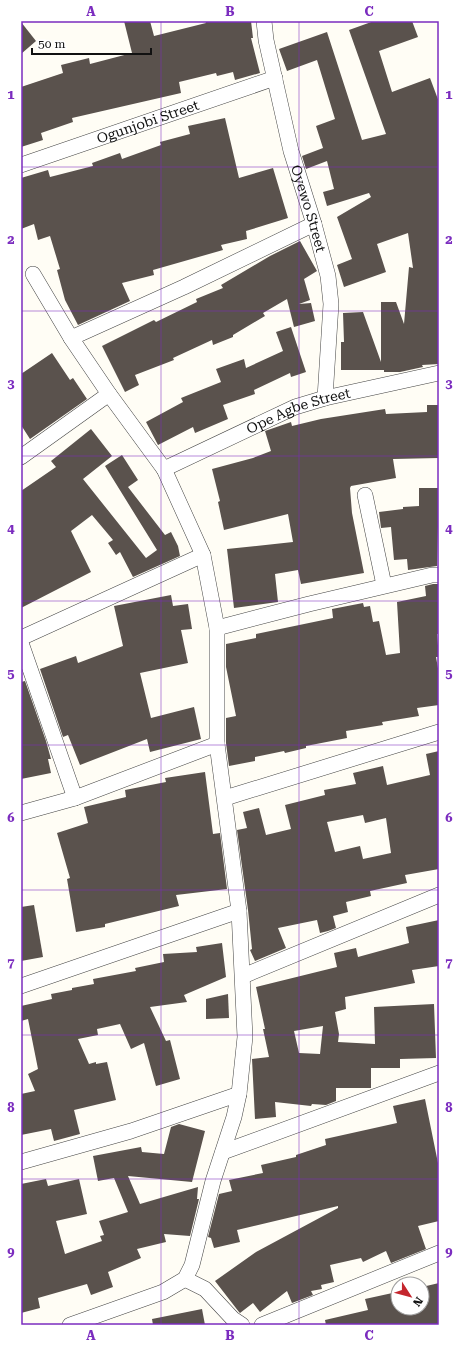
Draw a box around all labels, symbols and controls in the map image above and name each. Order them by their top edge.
text: A [86,4,96,19]
text: B [225,4,235,19]
text: C [364,4,374,19]
scale bar [32,30,151,56]
text: 50 m [38,37,65,51]
text: 1 [7,87,15,102]
text: 1 [445,87,453,102]
street label: Ogunjobi Street [95,97,201,146]
street label: Oyewo Street [288,163,329,254]
text: 2 [7,232,15,247]
text: 2 [445,232,453,247]
text: 3 [7,376,15,391]
text: 3 [445,376,453,391]
street label: Ope Agbe Street [244,385,352,437]
text: 4 [7,521,15,536]
text: 4 [445,521,453,536]
text: 5 [7,666,15,681]
text: 5 [445,666,453,681]
text: 6 [7,810,15,825]
text: 6 [445,810,453,825]
text: 7 [7,955,15,970]
text: 7 [445,955,453,970]
text: 8 [7,1100,15,1115]
text: 8 [445,1100,453,1115]
text: 9 [7,1244,15,1259]
text: 9 [445,1244,453,1259]
north arrow [390,1276,430,1316]
text: N [410,1294,425,1309]
text: A [86,1328,96,1343]
text: B [225,1328,235,1343]
text: C [364,1328,374,1343]

